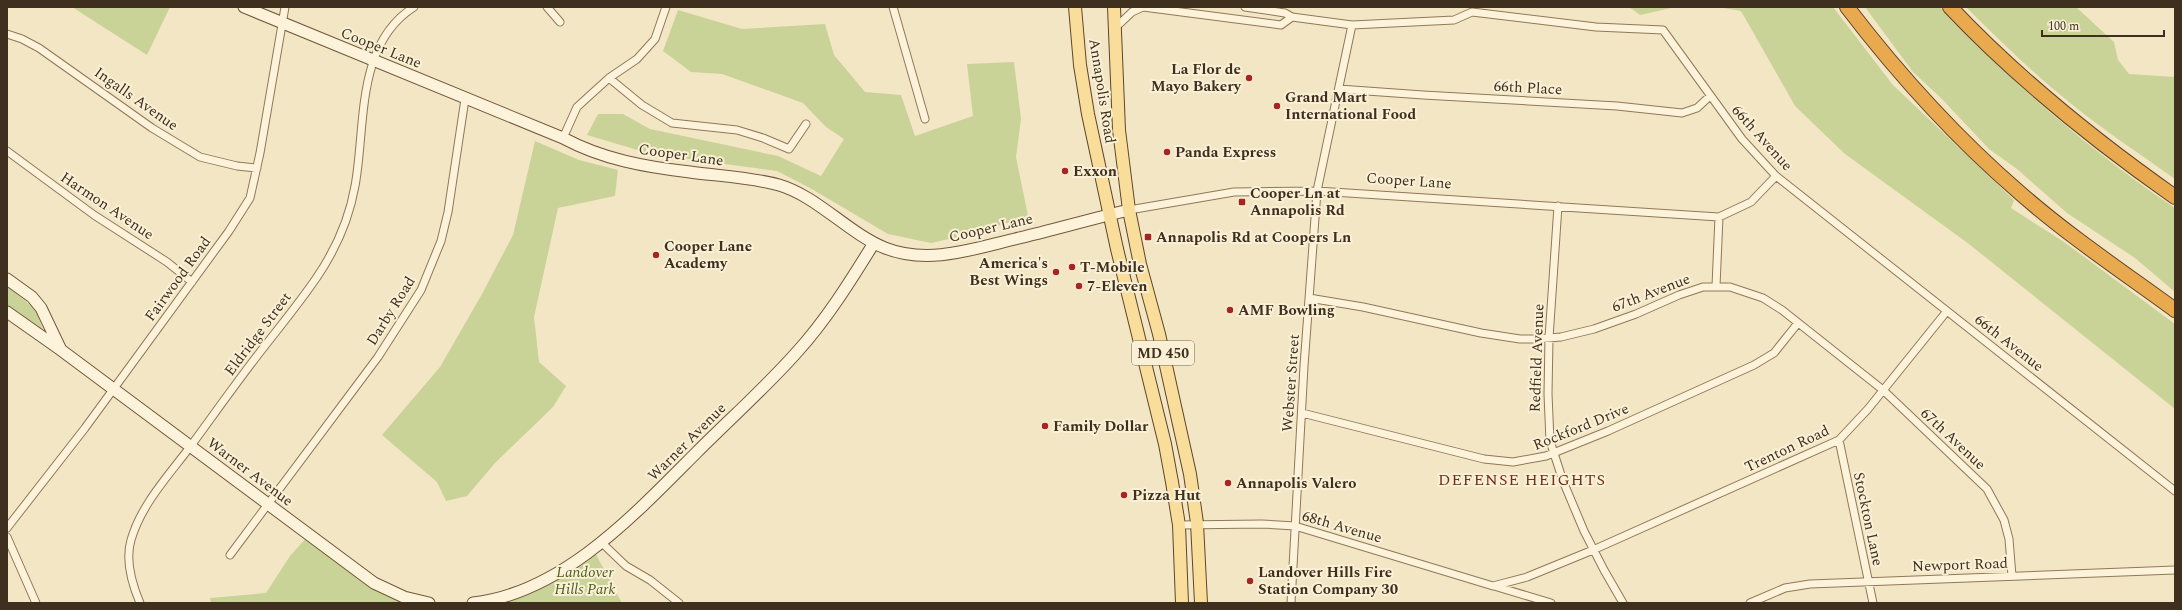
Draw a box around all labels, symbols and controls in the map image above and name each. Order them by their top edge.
scale bar [2042,12,2164,38]
text: 100 m [2048,17,2079,36]
street label: Cooper Lane [337,21,425,75]
street label: Annapolis Road [1082,37,1122,145]
place label: La Flor de Mayo Bakery [1151,58,1242,98]
street label: Ingalls Avenue [89,61,183,137]
marker: La Flor de Mayo Bakery [1244,73,1254,83]
street label: 66th Place [1493,75,1563,101]
place label: Grand Mart International Food [1285,86,1417,126]
street label: 66th Avenue [1726,100,1798,176]
marker: Grand Mart International Food [1272,101,1282,111]
street label: Cooper Lane [637,138,725,172]
place label: Panda Express [1175,141,1276,164]
marker: Panda Express [1162,147,1172,157]
place label: Exxon [1073,160,1117,183]
street label: Harmon Avenue [56,166,158,246]
marker: Exxon [1060,166,1070,176]
street label: Cooper Lane [1366,167,1452,195]
place label: Cooper Ln at Annapolis Rd [1250,182,1345,222]
marker: Cooper Ln at Annapolis Rd [1237,197,1247,207]
street label: Cooper Lane [947,207,1035,249]
place label: Annapolis Rd at Coopers Ln [1156,226,1351,249]
street label: Fairwood Road [139,232,217,326]
marker: Annapolis Rd at Coopers Ln [1143,232,1153,242]
place label: Cooper Lane Academy [664,235,752,275]
marker: Cooper Lane Academy [651,250,661,260]
place label: America's Best Wings [969,252,1048,292]
place label: T-Mobile [1080,256,1145,279]
marker: T-Mobile [1067,262,1077,272]
marker: America's Best Wings [1051,267,1061,277]
street label: 67th Avenue [1608,268,1694,318]
street label: Darby Road [361,272,421,350]
place label: 7-Eleven [1087,275,1147,298]
marker: 7-Eleven [1074,281,1084,291]
street label: Eldridge Street [219,287,297,381]
place label: AMF Bowling [1238,299,1335,322]
street label: Redfield Avenue [1524,303,1550,413]
marker: AMF Bowling [1225,305,1235,315]
street label: 66th Avenue [1969,309,2049,377]
street label: Webster Street [1276,333,1306,433]
road number: MD 450 [1132,341,1194,365]
street label: Warner Avenue [642,397,732,487]
street label: Rockford Drive [1530,397,1632,457]
street label: 67th Avenue [1915,403,1991,475]
place label: Family Dollar [1053,415,1149,438]
street label: Trenton Road [1741,419,1833,479]
marker: Family Dollar [1040,421,1050,431]
street label: Warner Avenue [202,432,298,512]
district label: DEFENSE HEIGHTS [1438,468,1606,492]
street label: Stockton Lane [1847,470,1889,568]
place label: Annapolis Valero [1236,472,1356,495]
marker: Annapolis Valero [1223,478,1233,488]
place label: Pizza Hut [1132,484,1201,507]
marker: Pizza Hut [1119,490,1129,500]
street label: 68th Avenue [1299,505,1385,549]
street label: Newport Road [1912,552,2008,578]
park label: Landover Hills Park [554,561,616,601]
place label: Landover Hills Fire Station Company 30 [1258,561,1398,601]
marker: Landover Hills Fire Station Company 30 [1245,576,1255,586]

